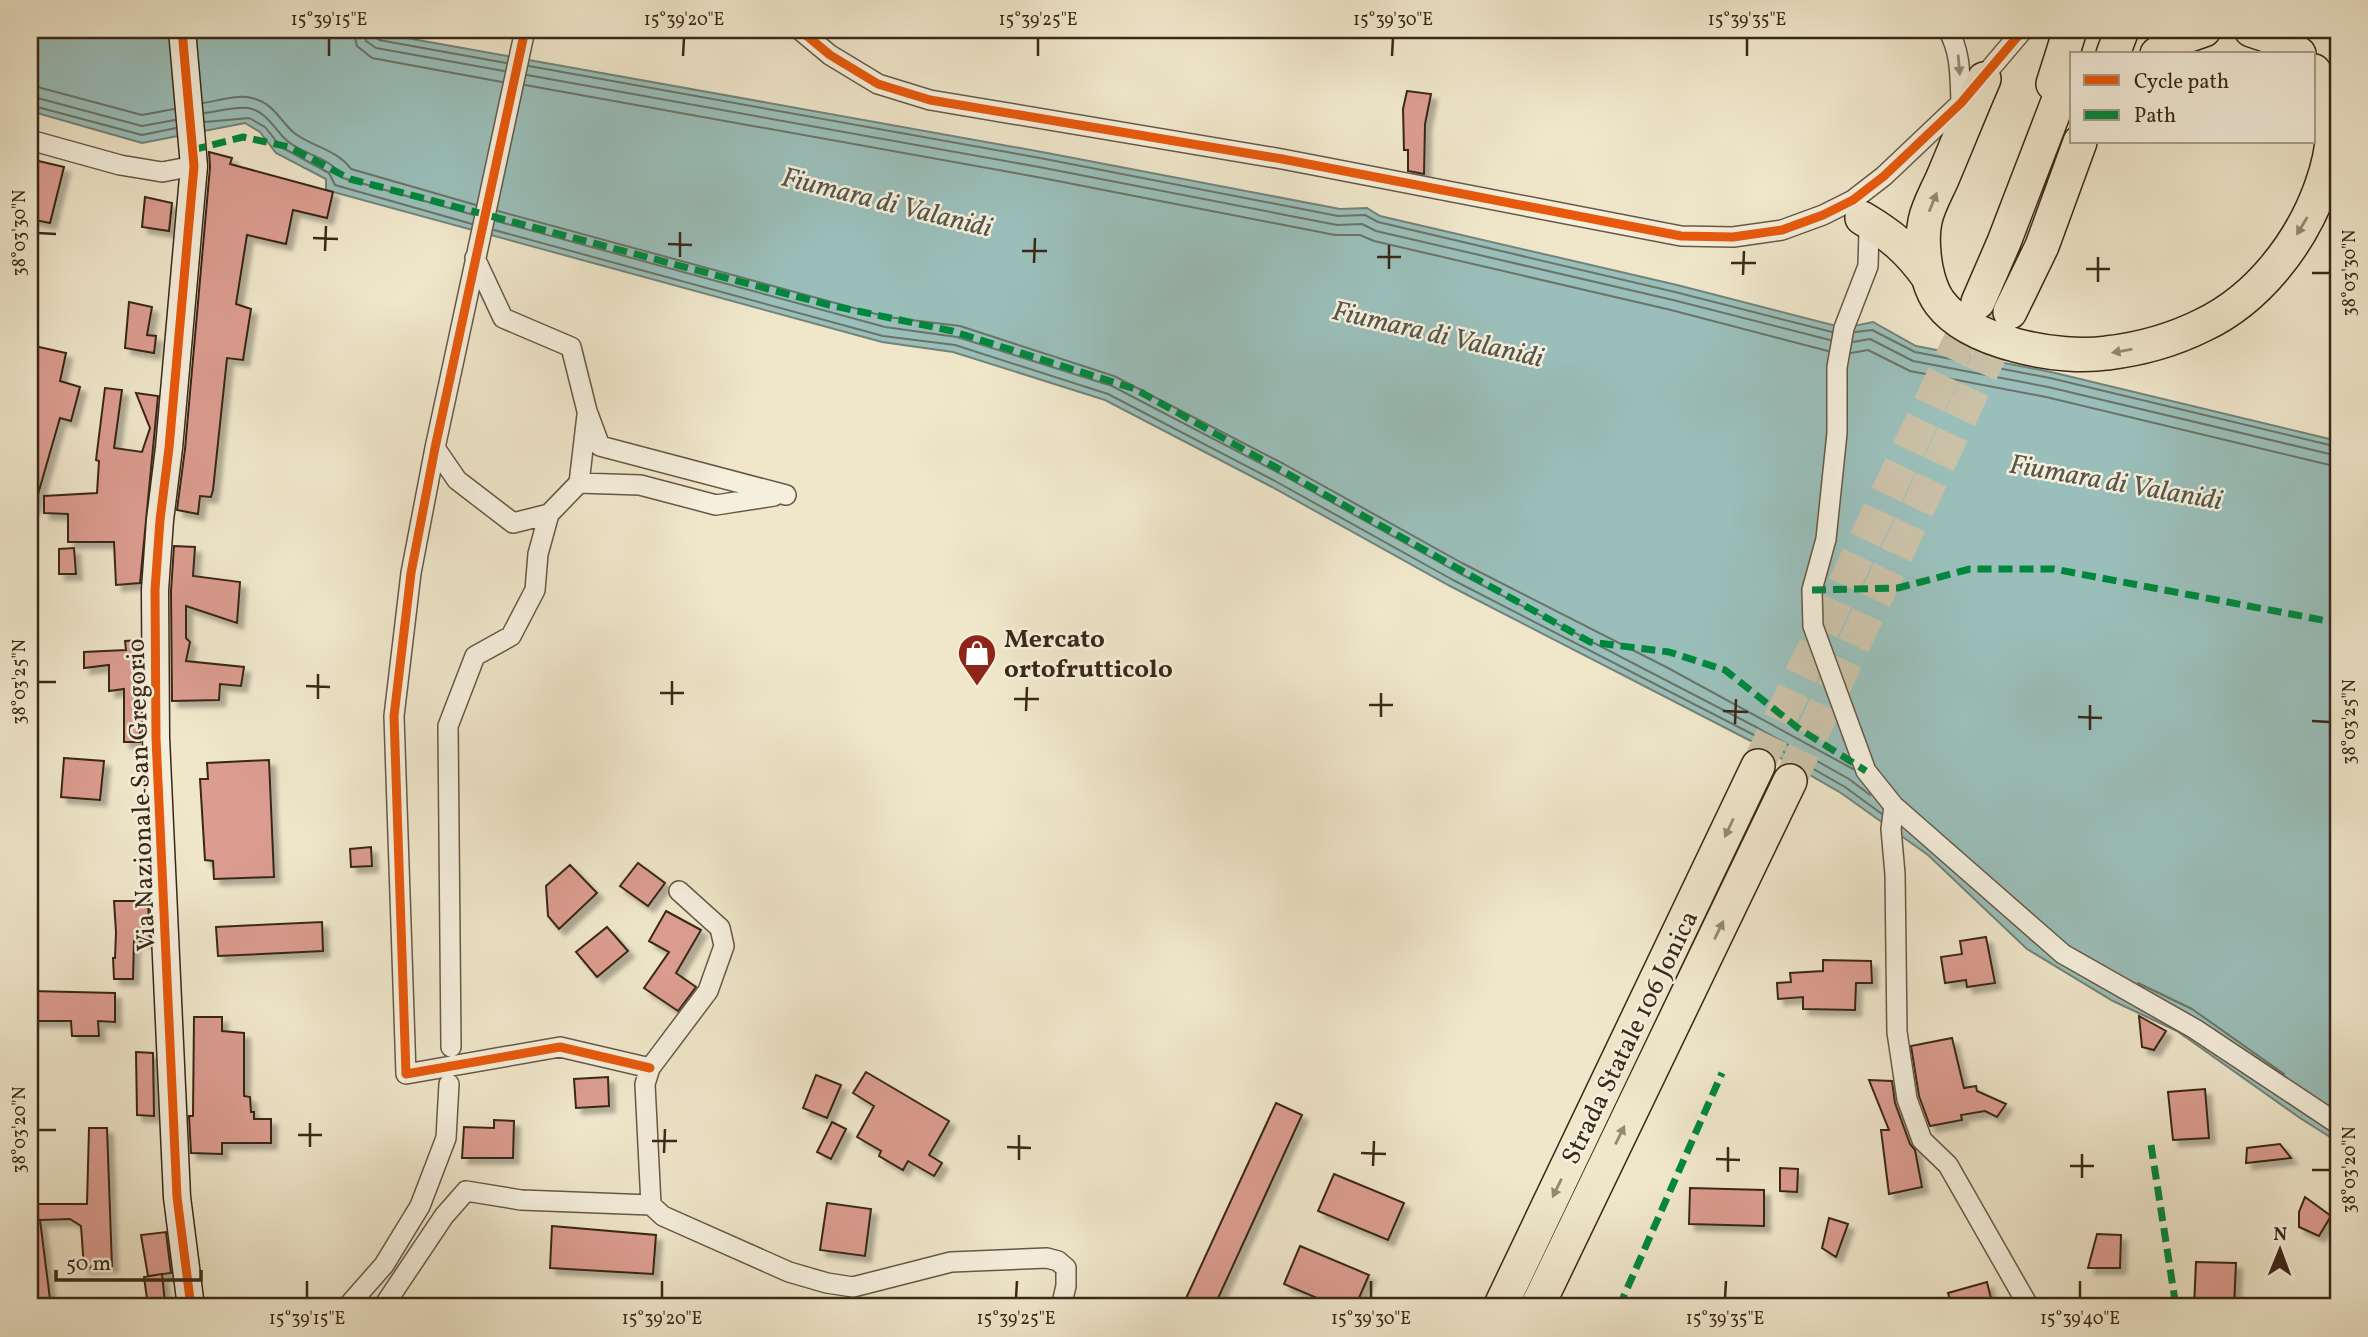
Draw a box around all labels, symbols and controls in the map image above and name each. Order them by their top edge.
text: 15°39'15"E [291,8,367,33]
text: 15°39'20"E [644,8,724,33]
text: 15°39'25"E [999,8,1078,33]
text: 15°39'30"E [1353,8,1433,33]
text: 15°39'35"E [1708,8,1787,33]
legend [2070,52,2316,144]
one-way arrow [1954,55,1965,77]
text: Cycle path [2134,68,2229,97]
text: Path [2134,102,2176,131]
water label: Fiumara di Valanidi [777,158,997,249]
text: 38°03'30"N [8,190,33,276]
one-way arrow [1927,191,1938,212]
one-way arrow [2296,217,2308,236]
text: 38°03'30"N [2338,230,2363,316]
water label: Fiumara di Valanidi [1328,292,1548,379]
one-way arrow [2111,346,2133,357]
water label: Fiumara di Valanidi [2006,446,2226,522]
place label: Mercato ortofrutticolo [1004,622,1173,688]
shop icon: Mercato ortofrutticolo [956,632,998,687]
street label: Via Nazionale San Gregorio [119,638,165,952]
text: 38°03'25"N [8,639,33,725]
text: 38°03'25"N [2338,679,2363,765]
one-way arrow [1723,818,1735,838]
street label: Strada Statale 106 Jonica [1554,905,1708,1171]
one-way arrow [1713,920,1724,940]
text: 38°03'20"N [8,1086,33,1174]
one-way arrow [1614,1125,1626,1145]
text: 38°03'20"N [2338,1126,2363,1214]
one-way arrow [1551,1178,1563,1198]
north arrow [2246,1214,2316,1284]
text: N [2273,1222,2288,1248]
scale bar [56,1239,201,1283]
text: 50 m [66,1250,111,1279]
text: 15°39'15"E [269,1307,345,1332]
text: 15°39'20"E [622,1307,702,1332]
text: 15°39'25"E [977,1307,1056,1332]
text: 15°39'30"E [1331,1307,1411,1332]
text: 15°39'35"E [1686,1307,1765,1332]
text: 15°39'40"E [2040,1307,2120,1332]

